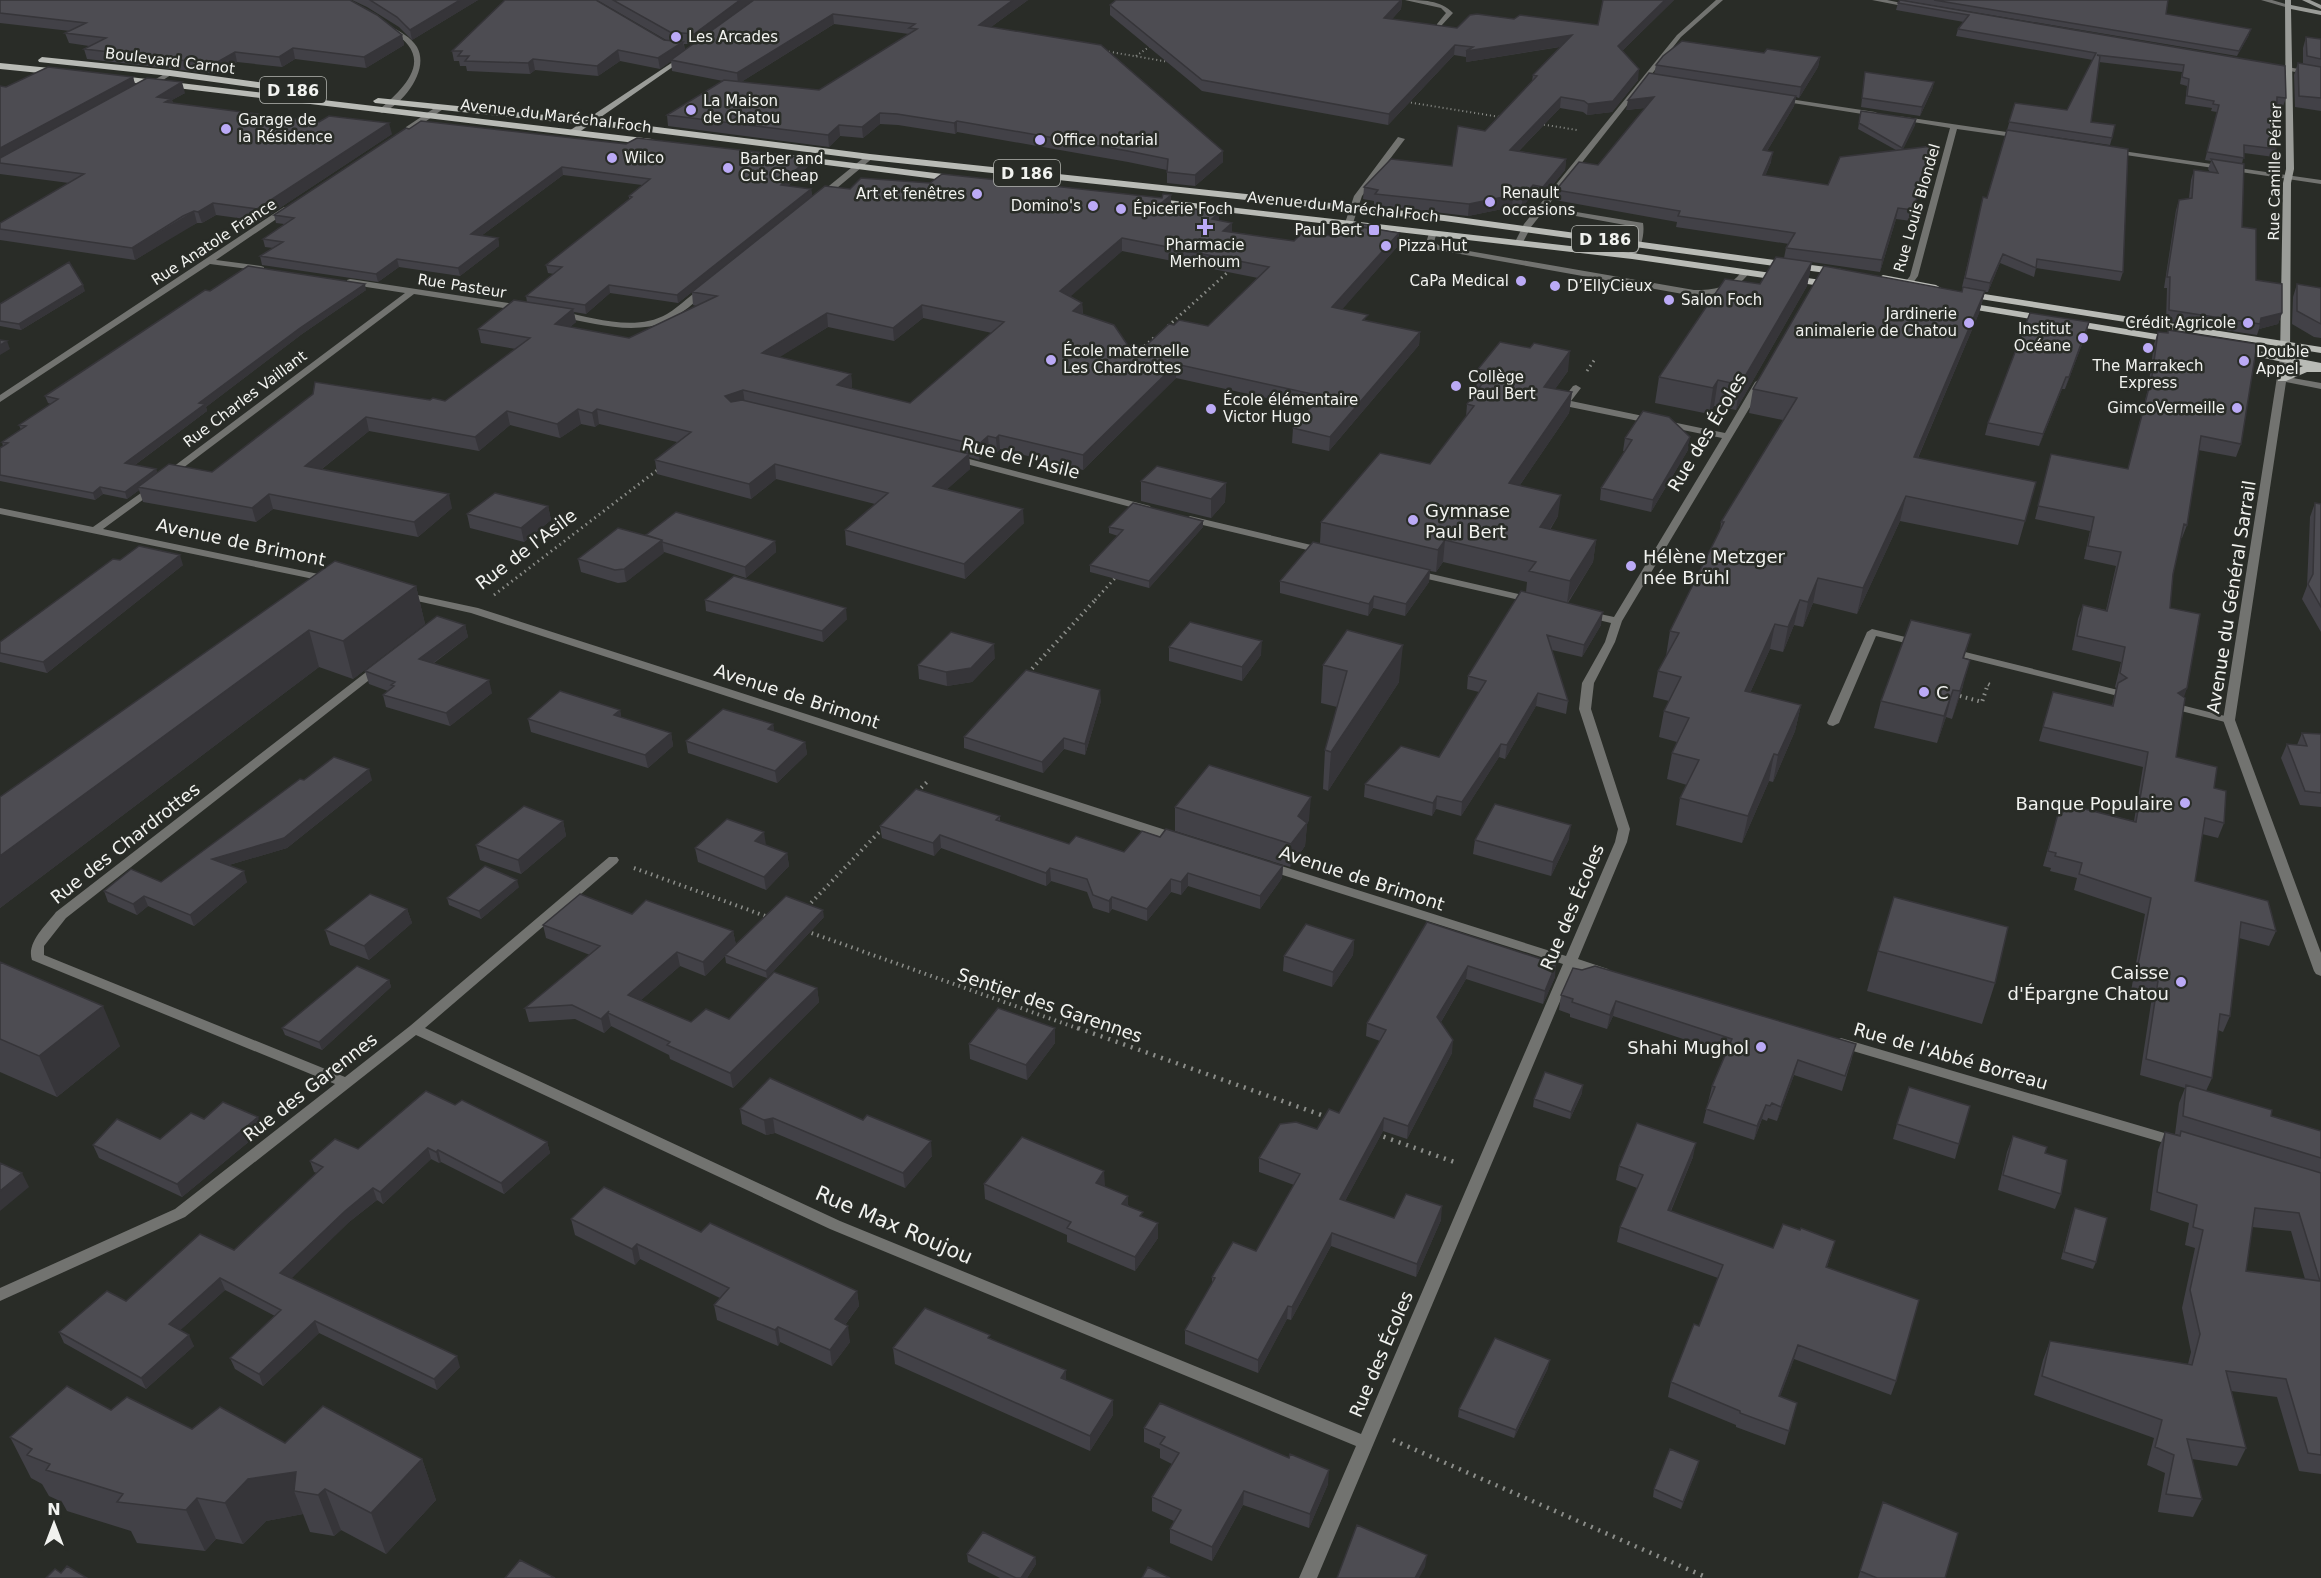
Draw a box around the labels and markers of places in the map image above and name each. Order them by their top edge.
place label: Les Arcades [688,28,778,46]
marker: Les Arcades [669,30,683,44]
place label: La Maison de Chatou [703,92,780,127]
marker: La Maison de Chatou [684,103,698,117]
place label: Garage de la Résidence [238,111,333,146]
marker: Garage de la Résidence [219,122,233,136]
place label: Office notarial [1052,131,1158,149]
marker: Office notarial [1033,133,1047,147]
place label: Wilco [624,149,664,167]
place label: Barber and Cut Cheap [740,150,824,185]
marker: Wilco [605,151,619,165]
marker: Barber and Cut Cheap [721,161,735,175]
place label: Renault occasions [1502,184,1576,219]
place label: Art et fenêtres [856,185,965,203]
marker: Art et fenêtres [970,187,984,201]
marker: Renault occasions [1483,195,1497,209]
place label: Domino's [1011,197,1081,215]
marker: Domino's [1086,199,1100,213]
place label: Épicerie Foch [1133,199,1233,218]
marker: Épicerie Foch [1114,202,1128,216]
marker: Pharmacie Merhoum [1198,220,1212,234]
place label: Paul Bert [1294,221,1362,239]
marker: Paul Bert [1367,223,1381,237]
place label: Pharmacie Merhoum [1165,236,1245,271]
place label: Pizza Hut [1398,237,1467,255]
marker: Pizza Hut [1379,239,1393,253]
place label: CaPa Medical [1410,272,1509,290]
marker: CaPa Medical [1514,274,1528,288]
place label: D’EllyCieux [1567,277,1652,295]
marker: D’EllyCieux [1548,279,1562,293]
place label: Salon Foch [1681,291,1762,309]
marker: Salon Foch [1662,293,1676,307]
place label: Jardinerie animalerie de Chatou [1795,305,1957,340]
place label: Crédit Agricole [2125,314,2236,332]
marker: Jardinerie animalerie de Chatou [1962,316,1976,330]
marker: Crédit Agricole [2241,316,2255,330]
place label: Institut Océane [2014,320,2071,355]
marker: Institut Océane [2076,331,2090,345]
place label: École maternelle Les Chardrottes [1063,341,1189,377]
marker: The Marrakech Express [2141,341,2155,355]
place label: Double Appel [2256,343,2309,378]
marker: École maternelle Les Chardrottes [1044,353,1058,367]
marker: Double Appel [2237,354,2251,368]
place label: The Marrakech Express [2091,357,2204,392]
place label: Collège Paul Bert [1468,368,1536,403]
marker: Collège Paul Bert [1449,379,1463,393]
place label: École élémentaire Victor Hugo [1223,390,1358,426]
place label: GimcoVermeille [2107,399,2225,417]
marker: GimcoVermeille [2230,401,2244,415]
marker: École élémentaire Victor Hugo [1204,402,1218,416]
place label: Gymnase Paul Bert [1425,500,1510,542]
marker: Gymnase Paul Bert [1406,513,1420,527]
place label: Hélène Metzger née Brühl [1643,546,1785,588]
marker: Hélène Metzger née Brühl [1624,559,1638,573]
place label: C [1936,682,1949,703]
marker: C [1917,685,1931,699]
place label: Banque Populaire [2015,793,2173,814]
marker: Banque Populaire [2178,796,2192,810]
place label: Caisse d'Épargne Chatou [2008,962,2169,1004]
marker: Caisse d'Épargne Chatou [2174,975,2188,989]
place label: Shahi Mughol [1627,1037,1749,1058]
marker: Shahi Mughol [1754,1040,1768,1054]

